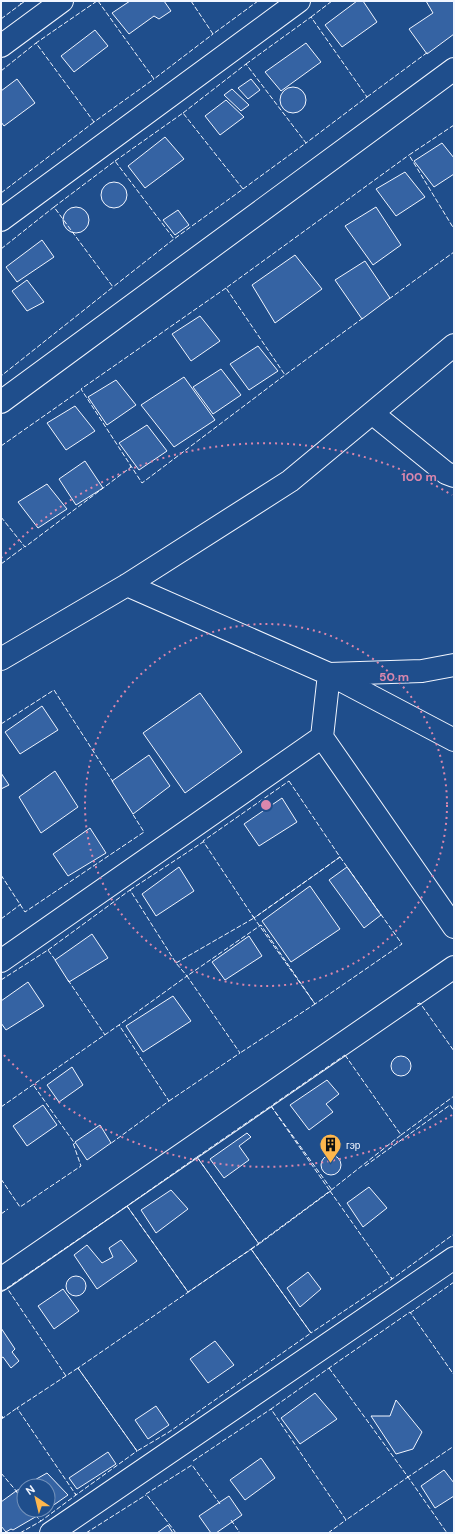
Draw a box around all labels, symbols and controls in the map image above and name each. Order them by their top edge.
text: 100 m [401,469,437,485]
text: 50 m [379,669,409,685]
centre of rings [259,798,273,812]
building icon: гэр [318,1132,344,1165]
place label: гэр [346,1139,361,1152]
north arrow [16,1478,56,1518]
text: N [23,1482,38,1498]

